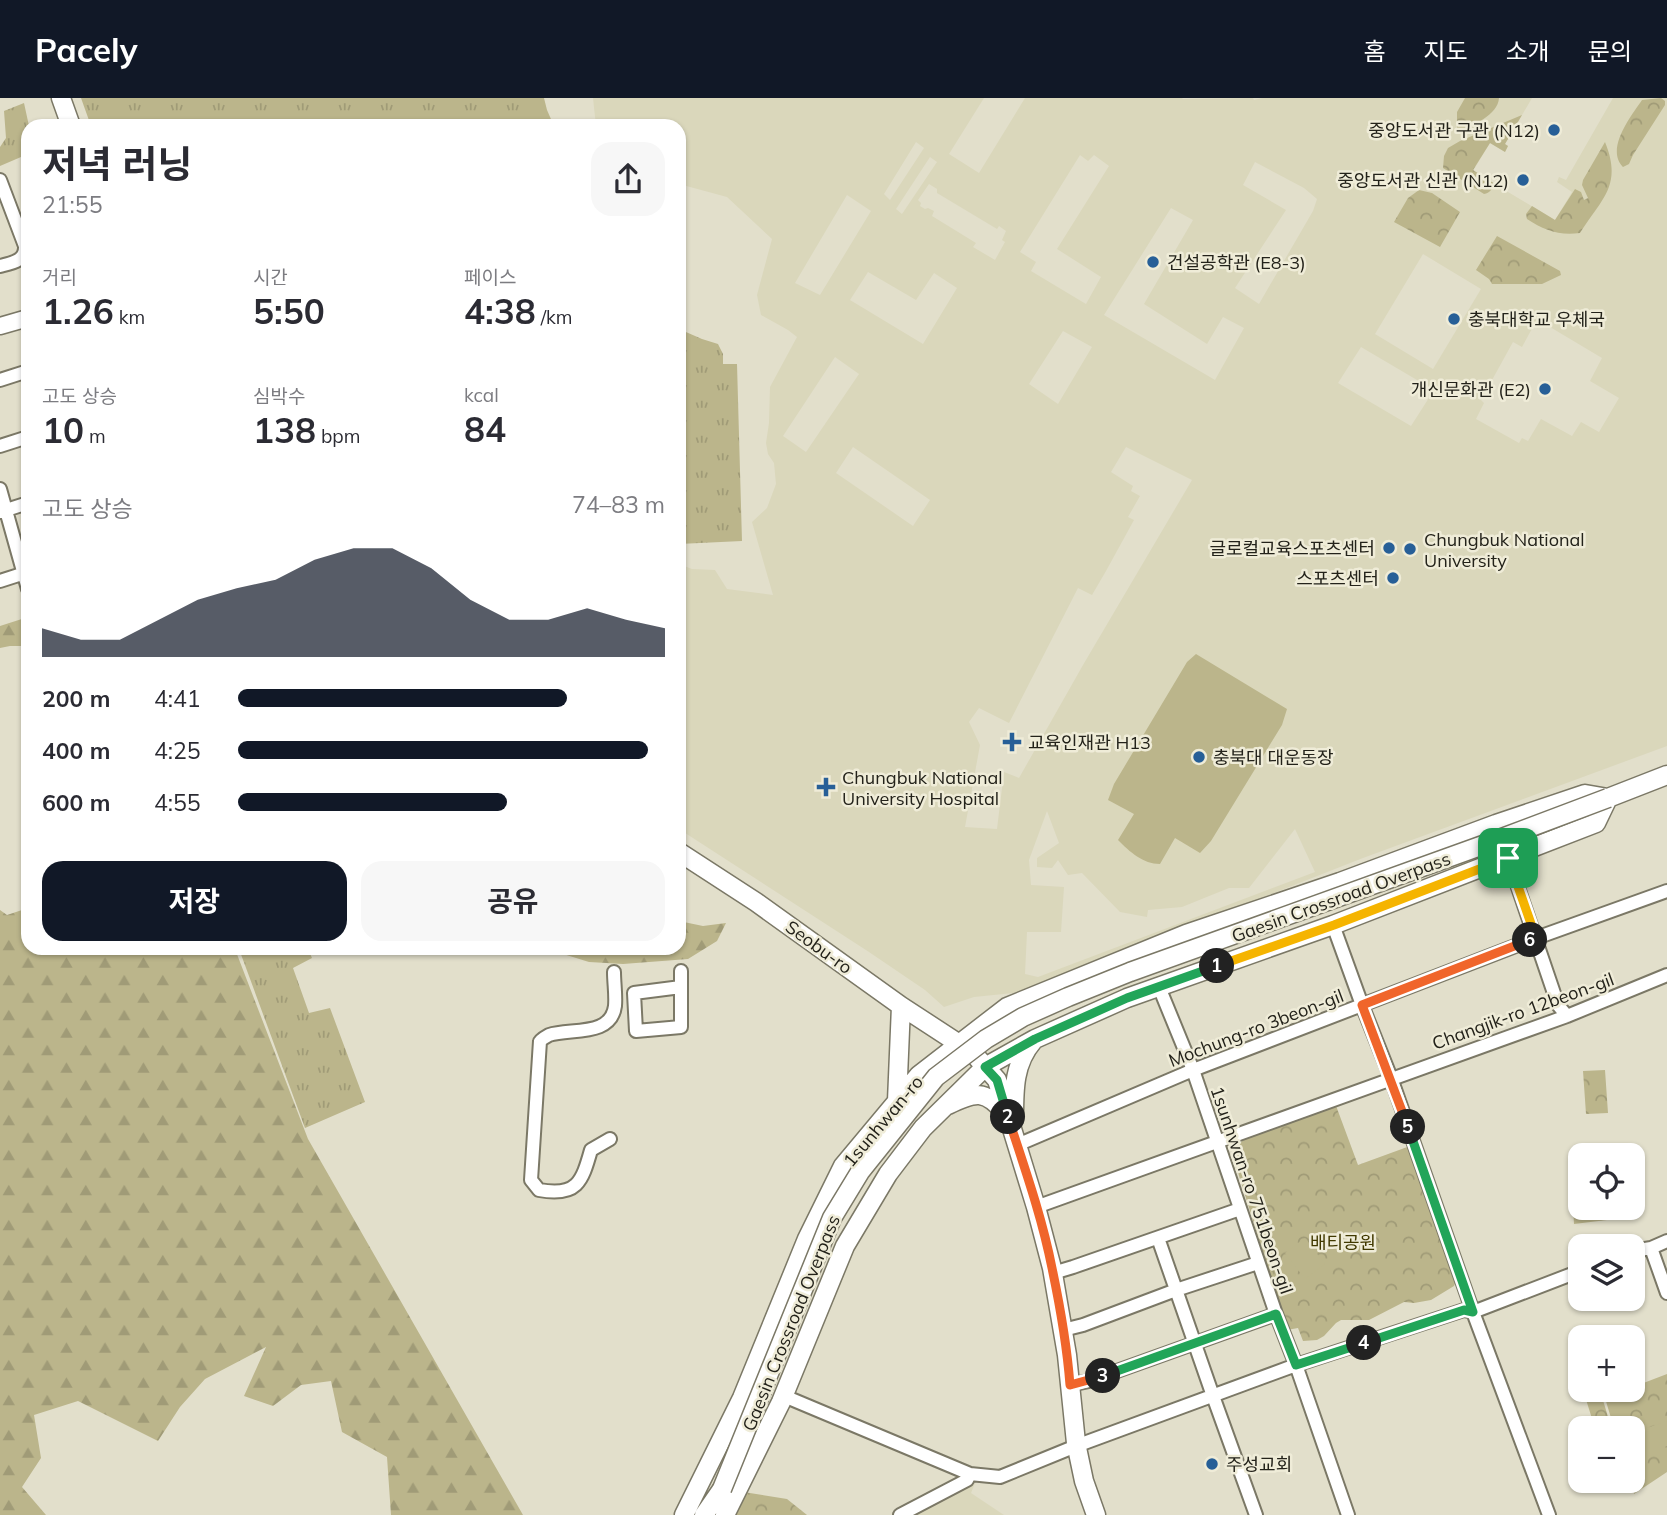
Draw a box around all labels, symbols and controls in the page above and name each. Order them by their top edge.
text: Pacely [35,29,138,70]
text: 홈 [1363,36,1385,66]
text: 지도 [1423,36,1468,66]
text: 소개 [1506,36,1550,66]
text: 문의 [1588,36,1632,66]
place label: 중앙도서관 구관 (N12) [1368,119,1540,142]
marker: 중앙도서관 구관 (N12) [1546,122,1562,138]
text: 저녁 러닝 [42,140,192,188]
button: share [591,142,665,216]
place label: 중앙도서관 신관 (N12) [1337,169,1509,192]
marker: 중앙도서관 신관 (N12) [1515,172,1531,188]
text: 21:55 [42,190,102,219]
place label: 건설공학관 (E8-3) [1167,251,1306,274]
marker: 건설공학관 (E8-3) [1145,254,1161,270]
text: 거리 [42,265,77,289]
text: 시간 [253,265,288,289]
text: 페이스 [464,265,516,289]
text: 1.26 [42,289,114,333]
text: 5:50 [253,289,325,333]
text: 4:38 [464,289,536,333]
text: km [114,305,145,329]
text: /km [536,305,573,329]
place label: 충북대학교 우체국 [1468,308,1605,331]
marker: 충북대학교 우체국 [1446,311,1462,327]
place label: 개신문화관 (E2) [1411,378,1531,401]
marker: 개신문화관 (E2) [1537,381,1553,397]
text: kcal [464,383,499,407]
text: 고도 상승 [42,384,117,408]
text: 심박수 [253,384,305,408]
text: 84 [464,407,506,451]
text: 10 [42,408,84,452]
text: 138 [253,408,316,452]
text: m [84,424,106,448]
text: bpm [316,424,360,448]
text: 74–83 m [572,490,665,519]
text: 고도 상승 [42,494,133,523]
place label: Chungbuk National University [1424,528,1585,572]
place label: 글로컬교육스포츠센터 [1209,537,1375,560]
marker: 글로컬교육스포츠센터 [1381,540,1397,556]
marker: Chungbuk National University [1402,541,1418,557]
place label: 스포츠센터 [1296,567,1379,590]
marker: 스포츠센터 [1385,570,1401,586]
text: 200 m [42,684,110,713]
text: 4:41 [154,684,201,713]
place label: 교육인재관 H13 [1028,731,1151,754]
marker: 교육인재관 H13 [1002,732,1022,752]
text: 400 m [42,736,110,765]
text: 4:25 [154,736,201,765]
place label: 충북대 대운동장 [1213,746,1334,769]
marker: 충북대 대운동장 [1191,749,1207,765]
place label: Chungbuk National University Hospital [842,766,1003,810]
marker: Chungbuk National University Hospital [816,777,836,797]
text: 600 m [42,788,110,817]
text: 4:55 [154,788,201,817]
pin [1478,828,1538,888]
icon: arrive [1489,839,1527,877]
street label: Gaesin Crossroad Overpass [1228,847,1454,947]
button: 저장 [42,861,347,941]
button: 공유 [361,861,665,941]
street label: Seobu-ro [781,915,857,979]
pin: 6 [1512,922,1548,958]
text: 6 [1524,927,1535,951]
pin: 1 [1200,948,1234,984]
text: 1 [1211,953,1222,977]
street label: Changjik-ro 12beon-gil [1429,967,1617,1055]
street label: Mochung-ro 3beon-gil [1165,984,1347,1072]
street label: 1sunhwan-ro [838,1071,928,1171]
street label: 1sunhwan-ro 751beon-gil [1206,1083,1298,1297]
pin: 2 [990,1100,1026,1134]
text: 2 [1002,1104,1013,1128]
pin: 5 [1390,1110,1426,1144]
text: 5 [1402,1114,1413,1138]
map controls [1568,1143,1645,1493]
button: locate [1568,1143,1645,1220]
street label: Gaesin Crossroad Overpass [737,1211,845,1434]
park label: 배티공원 [1310,1231,1376,1254]
button: layers [1568,1234,1645,1311]
button: + [1568,1325,1645,1402]
pin: 4 [1346,1326,1382,1360]
text: 4 [1358,1330,1369,1354]
pin: 3 [1086,1358,1120,1394]
text: 3 [1097,1363,1108,1387]
button: − [1568,1416,1645,1493]
place label: 주성교회 [1226,1453,1292,1476]
marker: 주성교회 [1204,1456,1220,1472]

